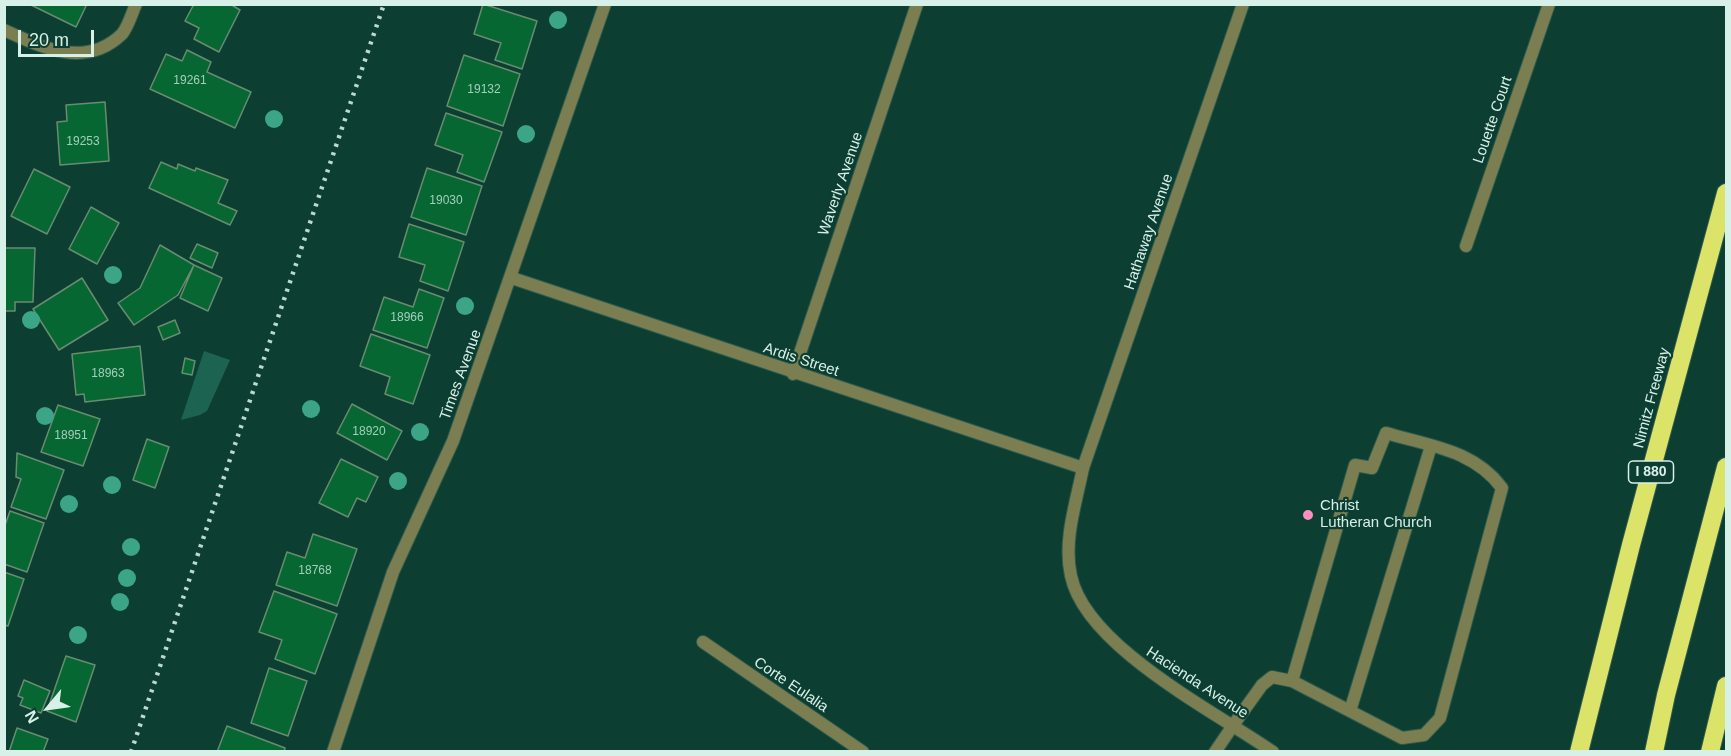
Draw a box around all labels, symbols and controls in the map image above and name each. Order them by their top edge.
scale bar [21,18,98,56]
text: 20 m [29,30,69,50]
house number: 19261 [173,74,207,88]
street label: Louette Court [1470,74,1516,166]
house number: 19132 [467,83,501,97]
street label: Waverly Avenue [815,130,867,238]
house number: 19253 [66,135,100,149]
street label: Hathaway Avenue [1121,172,1177,292]
house number: 19030 [429,194,463,208]
house number: 18966 [390,311,424,325]
street label: Times Avenue [436,327,486,423]
street label: Ardis Street [761,339,841,381]
street label: Nimitz Freeway [1630,346,1674,450]
house number: 18963 [91,367,125,381]
house number: 18920 [352,425,386,439]
house number: 18951 [54,429,88,443]
road number: I 880 [1628,461,1674,483]
place label: Christ Lutheran Church [1320,497,1432,532]
marker: Christ Lutheran Church [1301,508,1315,522]
house number: 18768 [298,564,332,578]
street label: Hacienda Avenue [1143,643,1251,723]
street label: Corte Eulalia [750,654,832,716]
north arrow [18,678,78,738]
text: N [22,708,42,726]

